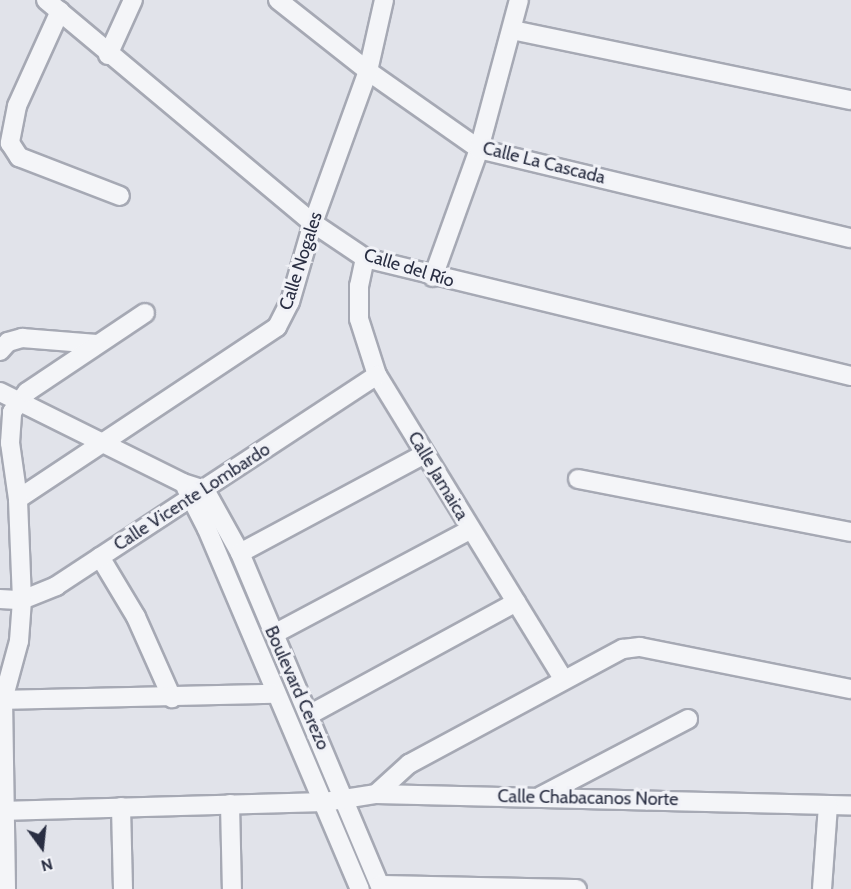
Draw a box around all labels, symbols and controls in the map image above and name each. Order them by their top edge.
street label: Calle La Cascada [480,137,608,189]
street label: Calle Nogales [275,209,327,313]
street label: Calle del Río [361,244,457,292]
street label: Calle Jamaica [403,428,473,524]
street label: Calle Vicente Lombardo [110,438,274,556]
street label: Boulevard Cerezo [260,623,334,753]
street label: Calle Chabacanos Norte [497,786,679,810]
north arrow [12,817,72,877]
text: N [39,854,55,876]

